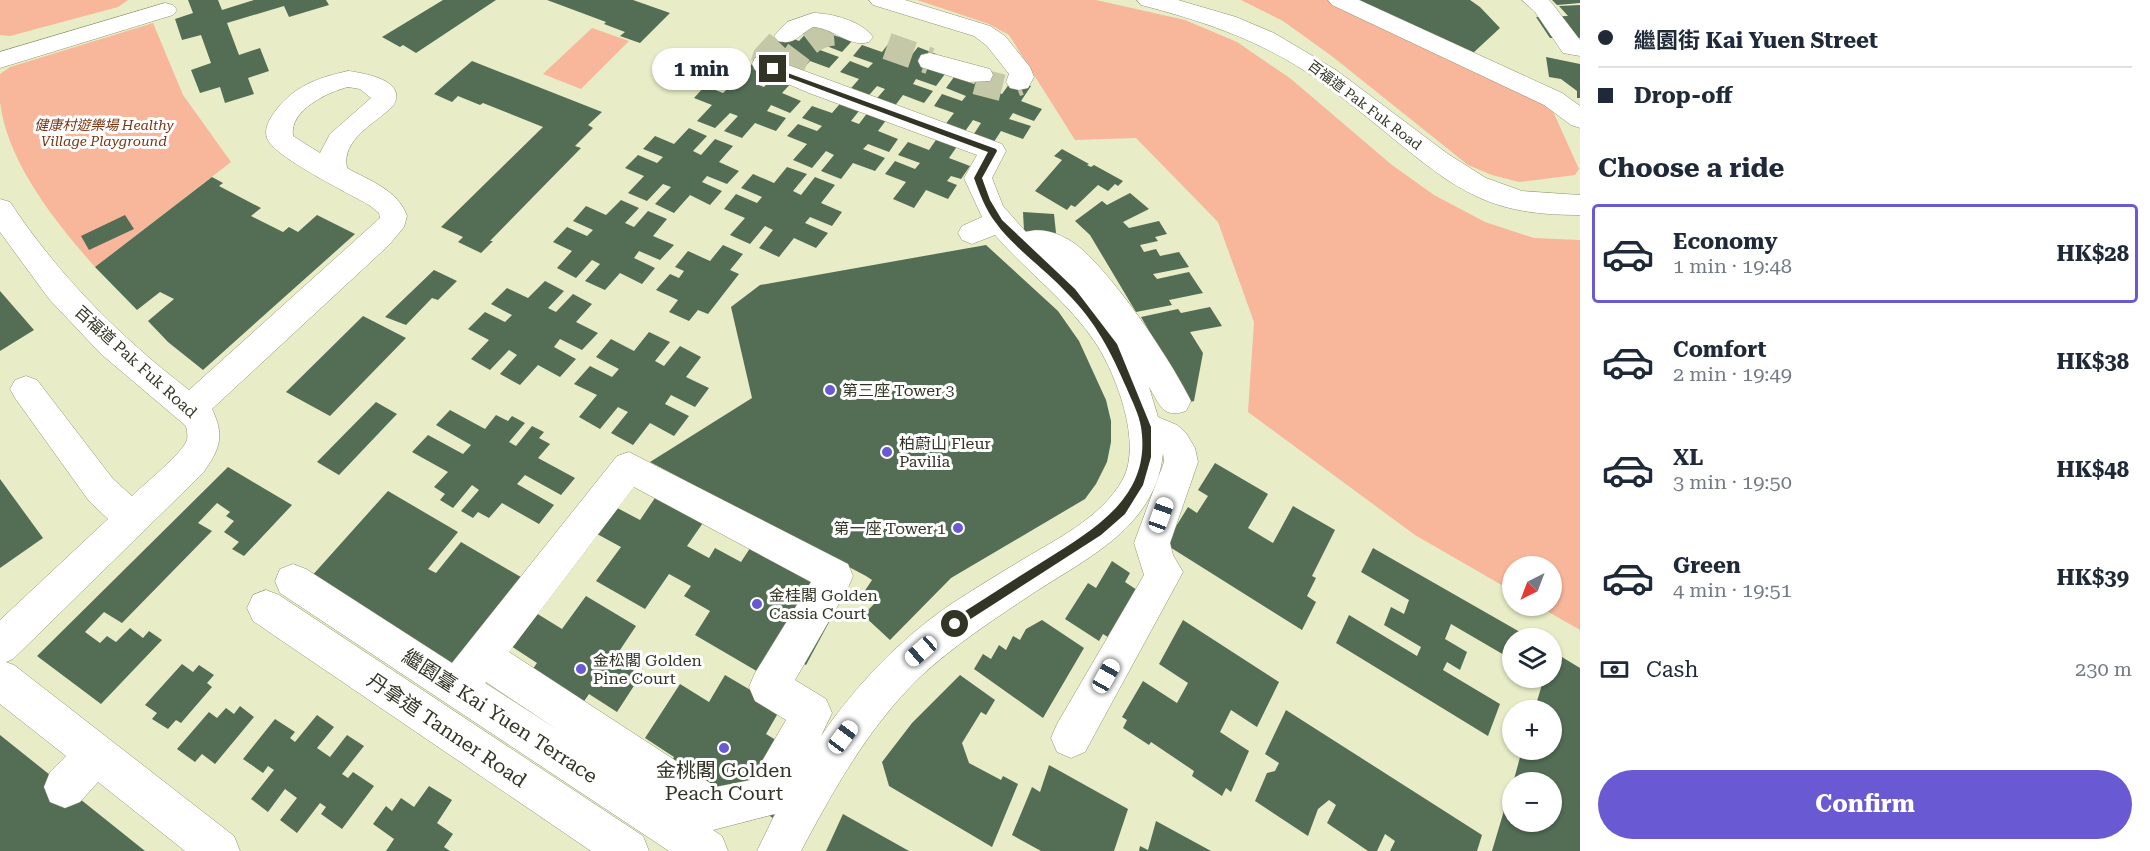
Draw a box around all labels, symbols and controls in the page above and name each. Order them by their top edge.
text: 繼園街 Kai Yuen Street [1634,28,1878,53]
callout: 1 min [653,48,752,90]
route end [759,55,786,82]
text: 1 min [674,57,729,81]
street label: 百福道 Pak Fuk Road [1305,57,1425,153]
text: Drop-off [1634,83,1732,108]
park label: 健康村遊樂場 Healthy Village Playground [34,117,175,149]
text: Choose a ride [1598,152,1784,184]
icon: car [1601,227,1655,281]
text: Economy [1673,229,1777,254]
text: HK$28 [2057,241,2129,266]
text: 1 min · 19:48 [1673,254,1792,278]
street label: 百福道 Pak Fuk Road [71,302,201,422]
icon: car [1601,335,1655,389]
text: Comfort [1673,337,1766,362]
text: HK$38 [2057,349,2129,374]
text: 2 min · 19:49 [1673,362,1792,386]
place label: 第三座 Tower 3 [842,381,955,400]
marker: 第三座 Tower 3 [823,383,837,397]
place label: 柏蔚山 Fleur Pavilia [899,434,991,471]
icon: car [1601,443,1655,497]
marker: 柏蔚山 Fleur Pavilia [880,445,894,459]
text: XL [1673,445,1703,470]
text: HK$48 [2057,457,2129,482]
text: 3 min · 19:50 [1673,470,1792,494]
car [1146,495,1176,535]
place label: 第一座 Tower 1 [834,519,946,538]
marker: 第一座 Tower 1 [951,521,965,535]
icon: car [1601,551,1655,605]
text: Green [1673,553,1741,578]
north arrow [1502,556,1562,616]
map controls [1502,556,1562,832]
text: HK$39 [2057,565,2129,590]
text: 4 min · 19:51 [1673,578,1792,602]
place label: 金桂閣 Golden Cassia Court [769,586,878,623]
marker: 金桂閣 Golden Cassia Court [750,597,764,611]
route start [941,610,968,637]
button: layers [1502,628,1562,688]
car [902,632,940,670]
street label: 繼園臺 Kai Yuen Terrace [398,644,602,788]
place label: 金松閣 Golden Pine Court [593,651,702,688]
icon: cash [1598,653,1631,686]
car [1089,656,1123,696]
text: Cash [1646,657,1698,682]
text: 230 m [2075,657,2132,681]
marker: 金松閣 Golden Pine Court [574,662,588,676]
street label: 丹拿道 Tanner Road [363,668,531,792]
button: + [1502,700,1562,760]
car [825,717,861,757]
marker: 金桃閣 Golden Peach Court [717,741,731,755]
place label: 金桃閣 Golden Peach Court [656,758,792,805]
button: Confirm [1598,770,2132,839]
button: − [1502,772,1562,832]

